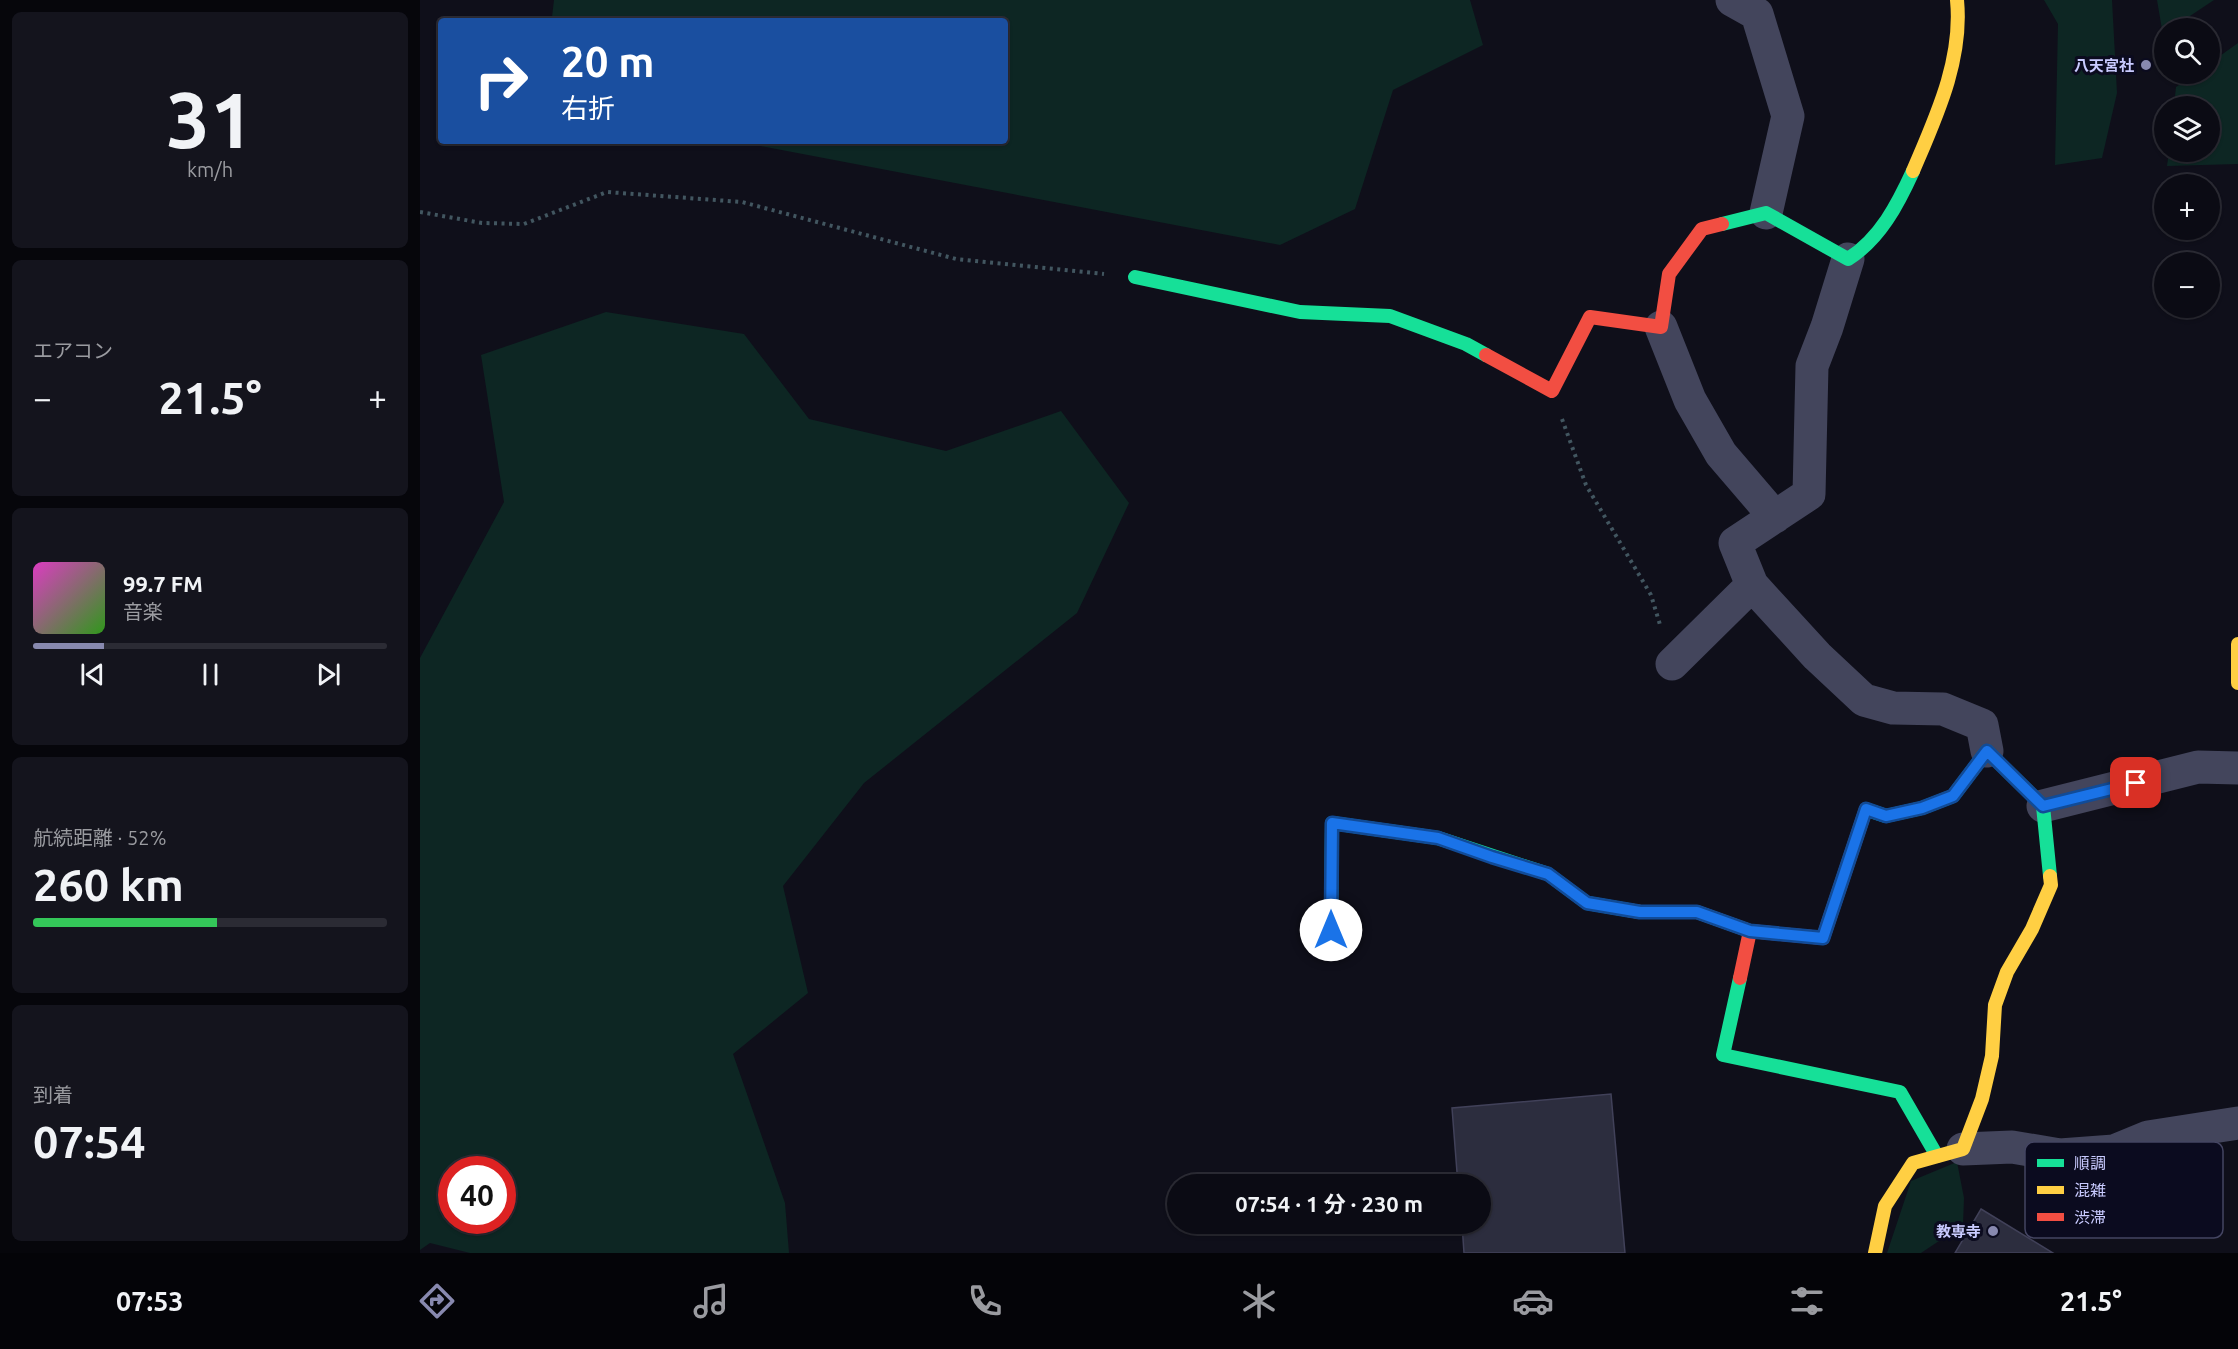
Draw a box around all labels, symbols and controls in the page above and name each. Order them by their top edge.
map controls [2154,18,2220,318]
button: search [2154,18,2220,84]
text: 20 m [561,38,655,85]
icon: right [462,42,540,120]
place label: 八天宮社 [2074,57,2134,74]
marker: 八天宮社 [2139,58,2153,72]
text: 31 [166,75,254,163]
text: 右折 [561,93,615,123]
button: layers [2154,96,2220,162]
text: km/h [187,158,233,181]
button: + [2154,174,2220,240]
button: − [2154,252,2220,318]
text: エアコン [33,339,113,362]
text: 21.5° [158,372,262,423]
text: − [33,379,52,416]
text: + [368,379,387,416]
text: 99.7 FM [123,571,203,596]
text: 音楽 [123,600,163,623]
icon: previous [76,658,109,691]
icon: pause [194,658,227,691]
icon: next [312,658,345,691]
pin [2110,757,2161,808]
icon: arrive [2119,766,2152,799]
text: 航続距離 · 52% [33,826,166,849]
text: 260 km [33,859,184,910]
position arrow [1299,898,1363,962]
text: 到着 [33,1083,73,1106]
text: 07:54 [33,1116,146,1167]
legend [2025,1142,2223,1238]
text: 順調 [2074,1154,2106,1172]
speed limit sign: 40 [438,1156,516,1234]
text: 混雑 [2074,1181,2106,1199]
text: 07:54 · 1 分 · 230 m [1235,1191,1423,1216]
text: 渋滞 [2074,1208,2106,1226]
place label: 教専寺 [1936,1223,1981,1240]
marker: 教専寺 [1986,1224,2000,1238]
icon: directions [416,1280,458,1322]
icon: music [690,1280,732,1322]
icon: phone [964,1280,1006,1322]
icon: climate [1238,1280,1280,1322]
icon: car [1512,1280,1554,1322]
icon: filters [1786,1280,1828,1322]
text: 07:53 [116,1286,184,1316]
text: 21.5° [2060,1286,2122,1316]

